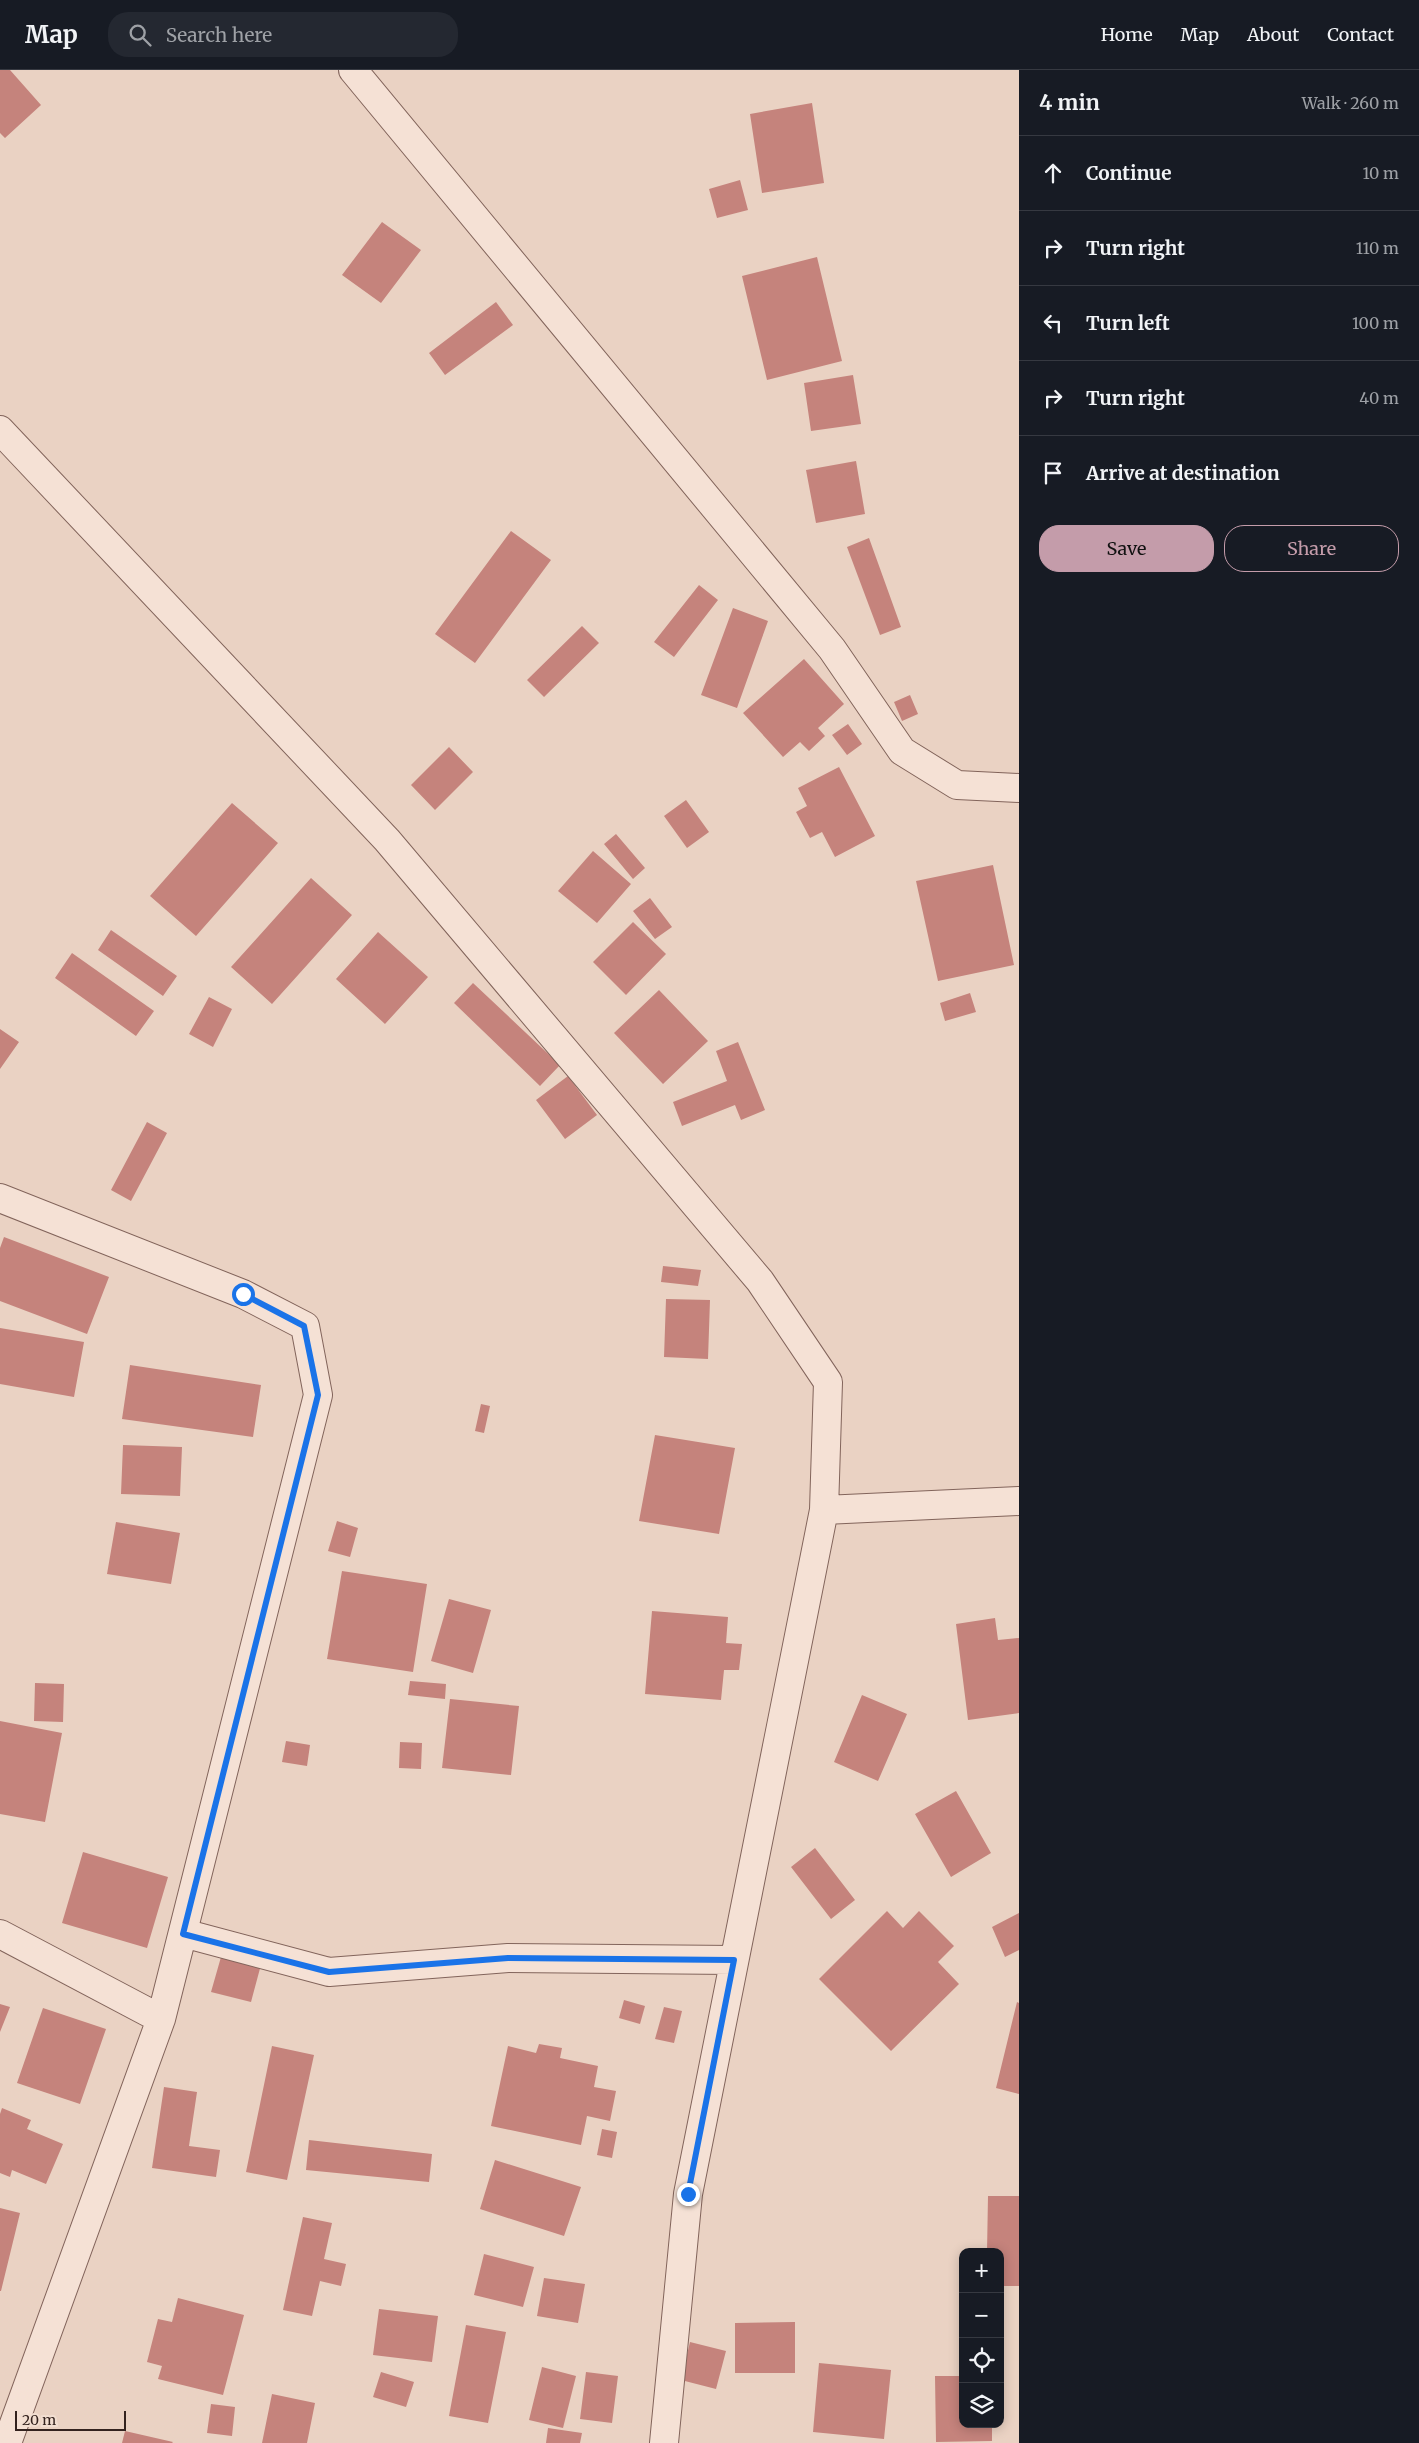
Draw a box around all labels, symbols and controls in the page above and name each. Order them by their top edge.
search box [108,12,458,57]
text: Map [25,19,78,50]
icon: search [126,21,154,49]
text: Search here [166,23,272,47]
text: Home [1101,23,1153,46]
text: Map [1181,23,1219,46]
text: About [1247,23,1299,46]
text: Contact [1327,23,1394,46]
text: 4 min [1039,89,1100,116]
text: Walk · 260 m [1302,93,1399,113]
icon: ahead [1039,159,1067,187]
text: Continue [1086,161,1172,185]
text: 10 m [1362,163,1399,183]
icon: right [1039,234,1067,262]
text: Turn right [1086,236,1185,260]
text: 110 m [1356,238,1399,258]
icon: left [1039,309,1067,337]
text: Turn left [1086,311,1170,335]
text: 100 m [1352,313,1399,333]
icon: right [1039,384,1067,412]
text: Turn right [1086,386,1185,410]
text: 40 m [1359,388,1399,408]
icon: arrive [1039,459,1067,487]
text: Arrive at destination [1086,461,1280,485]
button: Save [1039,525,1214,572]
button: Share [1224,525,1399,572]
route start [232,1283,255,1306]
route end [677,2183,700,2206]
map controls [959,2248,1004,2428]
button: + [959,2248,1004,2293]
button: − [959,2293,1004,2338]
button: locate [959,2338,1004,2383]
button: layers [959,2383,1004,2428]
scale bar [15,2408,126,2431]
text: 20 m [22,2411,56,2429]

